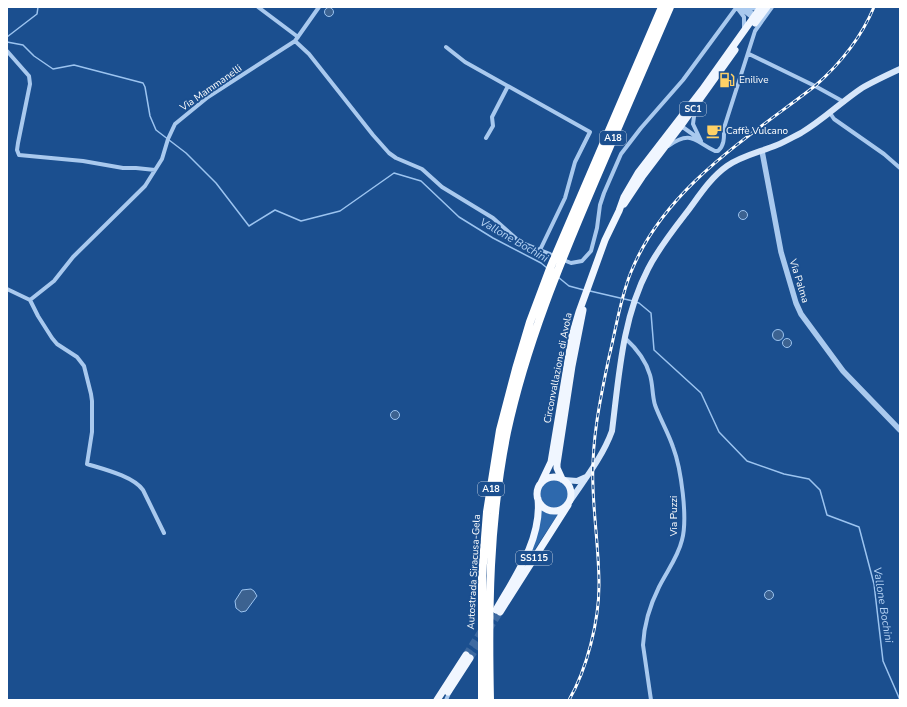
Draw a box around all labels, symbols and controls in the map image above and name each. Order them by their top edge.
street label: Via Mammanelli [176,61,245,115]
fuel station icon: Enilive [718,71,736,89]
place label: Enilive [739,73,769,87]
road number: SC1 [680,102,706,116]
cafe icon: Caffè Vulcano [705,122,723,140]
place label: Caffè Vulcano [726,124,789,138]
road number: A18 [600,131,626,145]
water label: Vallone Bochini [477,214,551,266]
street label: Via Palma [785,256,812,305]
street label: Circonvallazione di Avola [540,311,576,425]
road number: A18 [478,482,504,496]
street label: Via Puzzi [667,496,681,537]
street label: Autostrada Siracusa-Gela [464,514,484,630]
road number: SS115 [516,551,552,565]
water label: Vallone Bochini [870,566,896,644]

